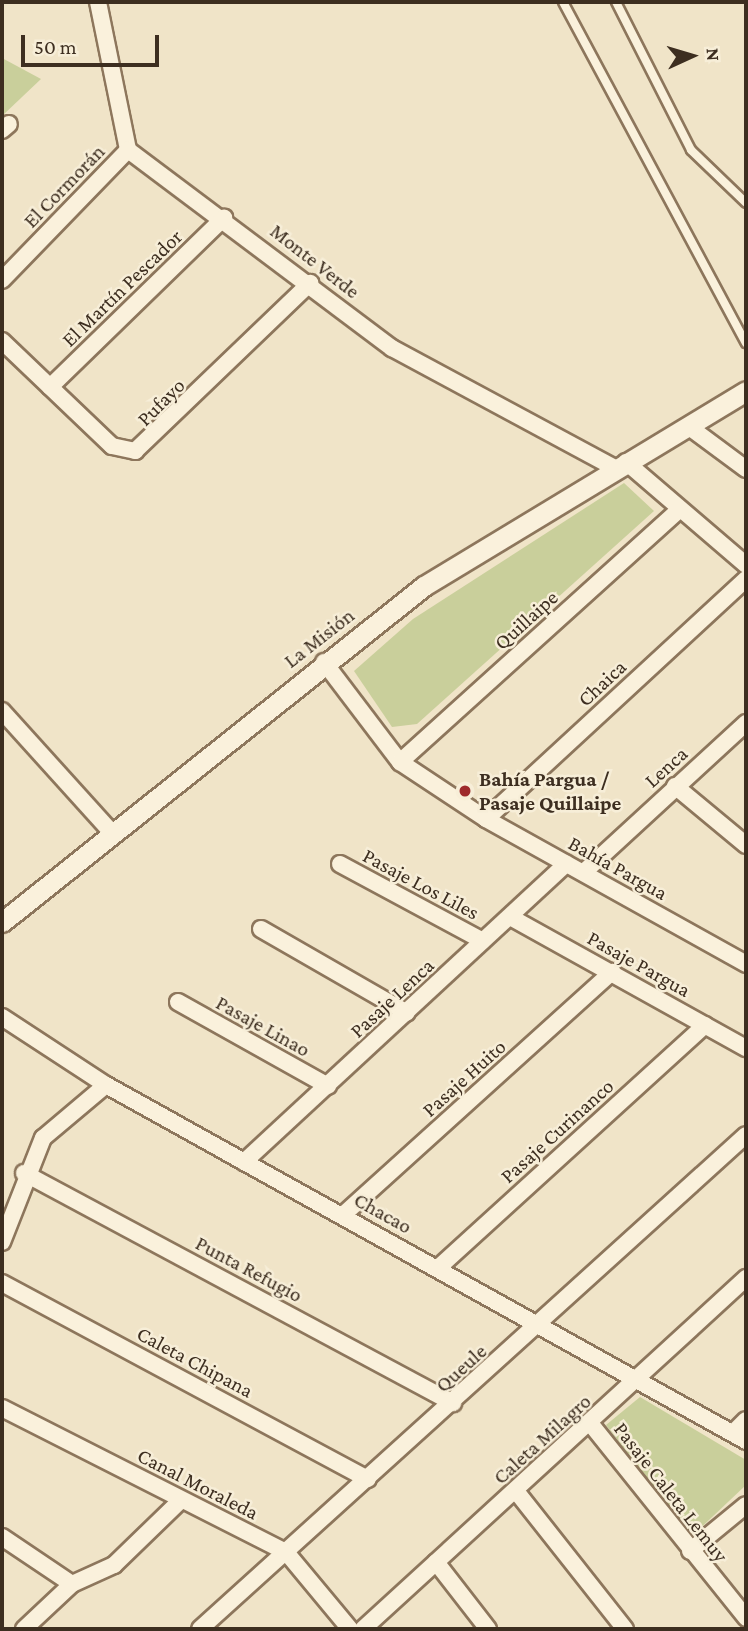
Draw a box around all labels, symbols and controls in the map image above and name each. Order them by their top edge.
scale bar [24,21,163,65]
north arrow [657,21,727,91]
text: 50 m [34,35,77,59]
text: N [703,47,724,62]
street label: El Cormorán [18,139,110,233]
street label: Monte Verde [265,218,365,304]
street label: El Martín Pescador [56,224,188,352]
street label: Pufayo [132,373,190,431]
street label: Quillaipe [489,585,563,655]
street label: La Misión [279,603,359,673]
street label: Chaica [572,654,632,712]
street label: Lenca [639,741,693,793]
place label: Bahía Pargua / Pasaje Quillaipe [479,766,621,816]
marker: Bahía Pargua / Pasaje Quillaipe [457,783,473,799]
street label: Bahía Pargua [564,830,672,906]
street label: Pasaje Los Liles [358,843,484,925]
street label: Pasaje Pargua [583,925,695,1003]
street label: Pasaje Lenca [345,953,439,1043]
street label: Pasaje Linao [212,990,314,1062]
street label: Pasaje Huito [417,1034,511,1122]
street label: Pasaje Curinanco [495,1074,619,1188]
street label: Chacao [350,1187,416,1239]
street label: Punta Refugio [191,1230,307,1308]
street label: Caleta Chipana [133,1321,257,1403]
street label: Queule [430,1338,492,1398]
street label: Caleta Milagro [488,1388,596,1490]
street label: Pasaje Caleta Lemuy [608,1417,734,1567]
street label: Canal Moraleda [133,1443,263,1525]

